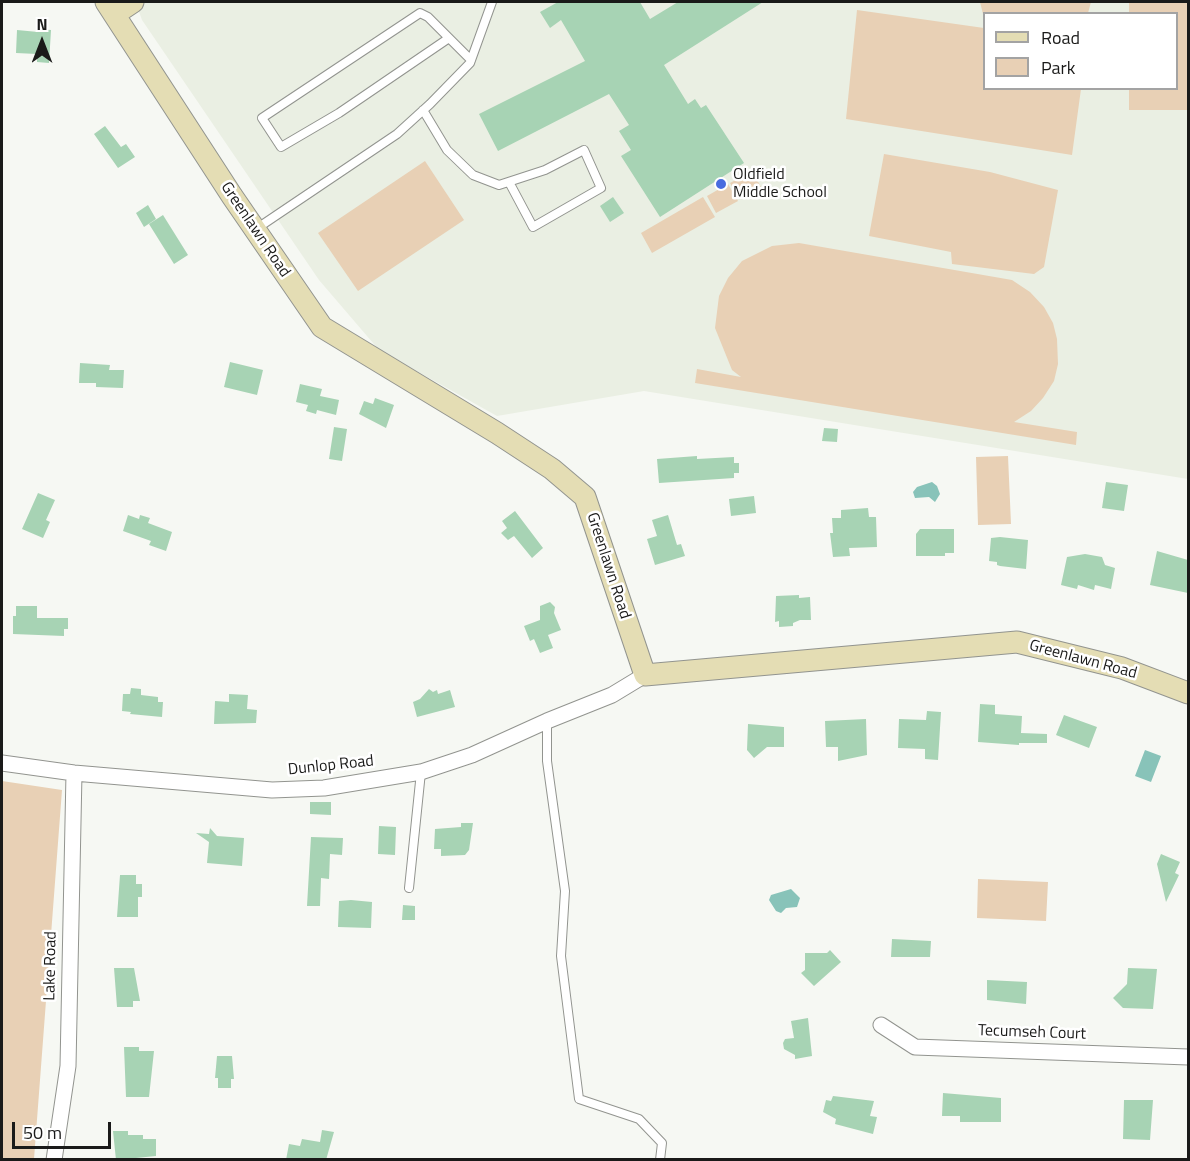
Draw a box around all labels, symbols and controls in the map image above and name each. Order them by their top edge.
north arrow [12,12,72,72]
text: N [36,12,48,36]
legend [983,12,1178,90]
text: Road [1041,24,1080,51]
text: Park [1041,54,1075,81]
place label: Oldfield Middle School [733,165,827,203]
marker: Oldfield Middle School [714,177,728,191]
street label: Greenlawn Road [216,179,294,281]
street label: Greenlawn Road [582,510,634,622]
street label: Greenlawn Road [1027,636,1139,684]
street label: Dunlop Road [287,752,375,780]
street label: Lake Road [41,931,61,1001]
street label: Tecumseh Court [978,1022,1086,1044]
scale bar [15,1110,114,1148]
text: 50 m [23,1119,62,1146]

